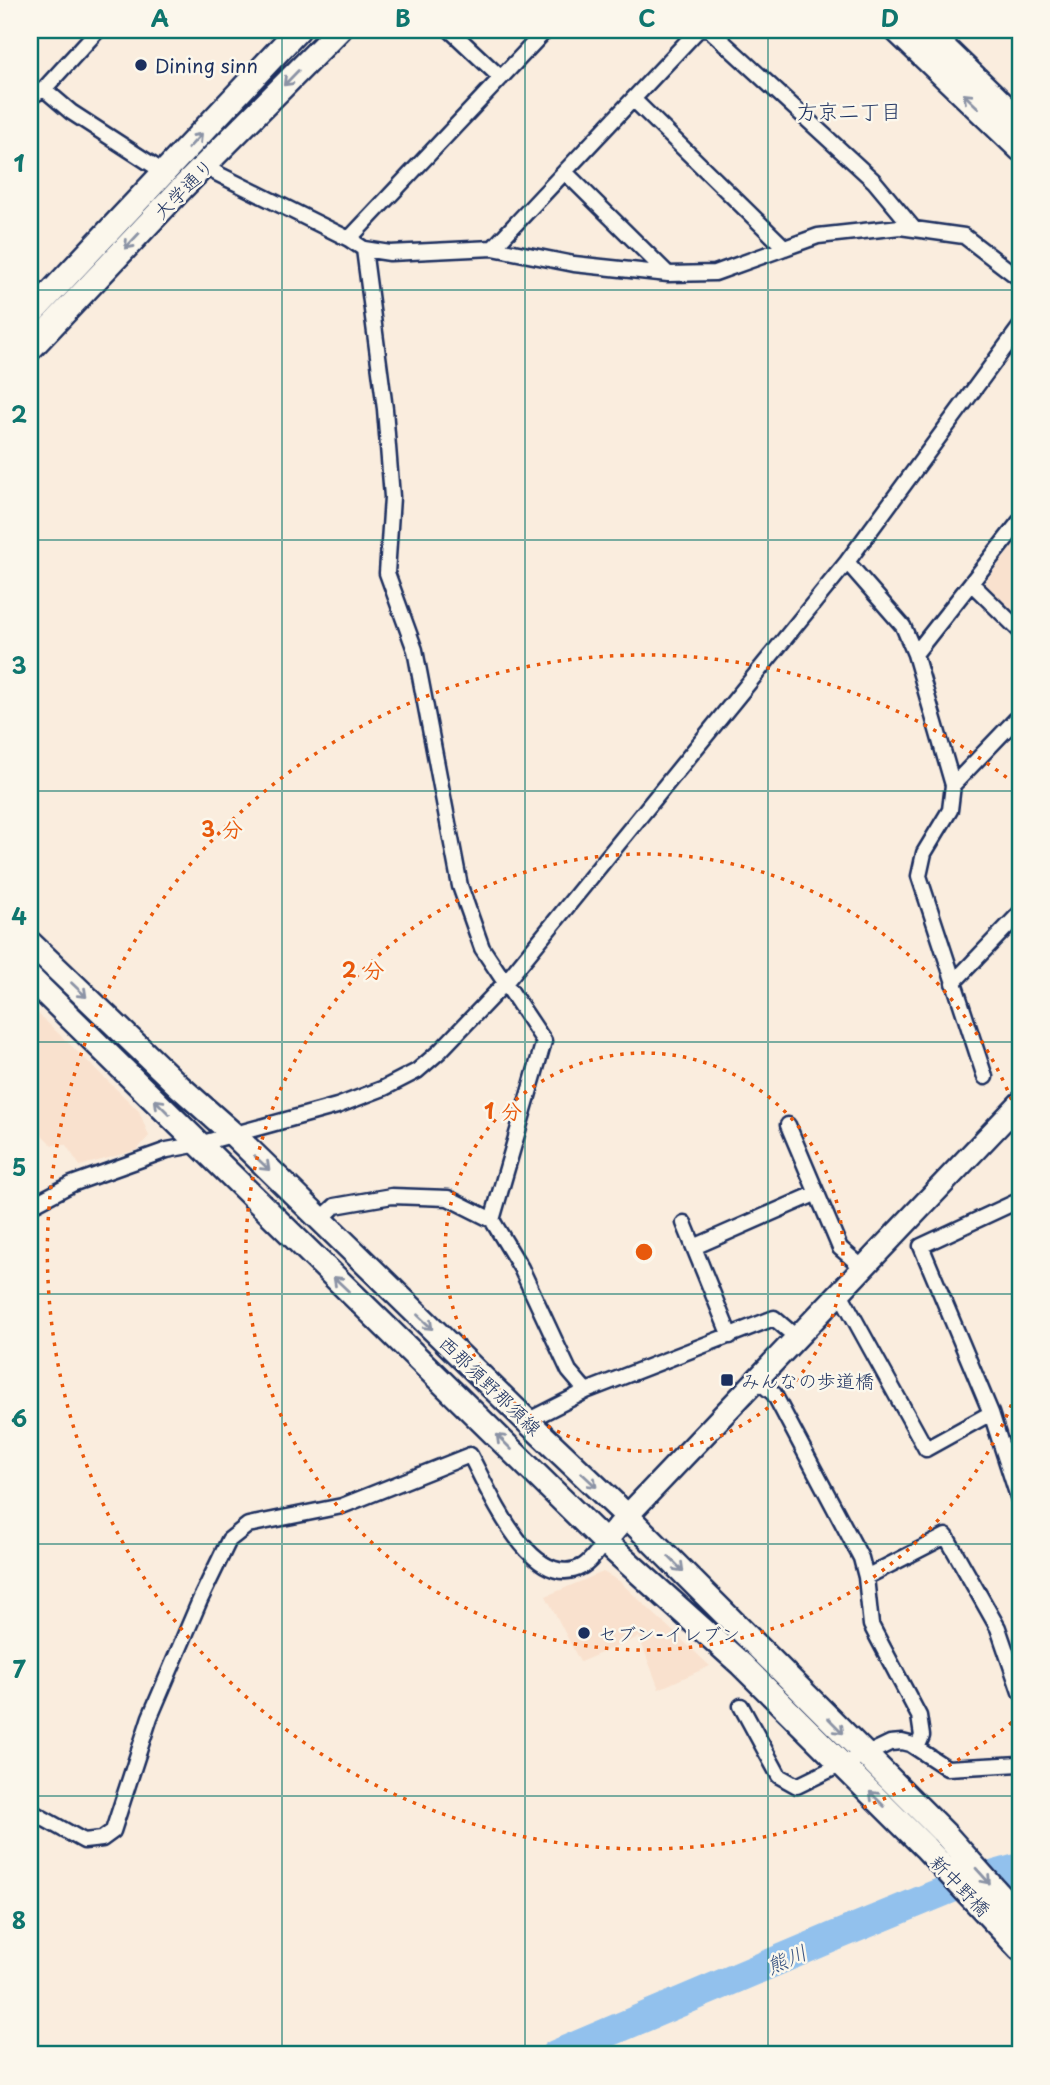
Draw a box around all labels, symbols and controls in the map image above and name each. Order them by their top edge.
text: A [151,0,169,35]
text: B [395,0,411,35]
text: C [638,0,656,35]
text: D [881,0,899,35]
place label: Dining sinn [155,51,258,79]
marker: Dining sinn [133,57,149,73]
one-way arrow [283,70,300,87]
one-way arrow [963,93,980,110]
district label: 方京二丁目 [797,94,902,126]
one-way arrow [186,133,203,150]
text: 1 [14,145,25,180]
street label: 大学通り [146,151,220,225]
one-way arrow [123,232,140,249]
text: 2 [11,396,27,431]
text: 3 [11,647,27,682]
text: 3 分 [201,812,243,844]
text: 4 [11,898,27,933]
text: 2 分 [342,953,384,985]
one-way arrow [70,981,87,998]
text: 1 分 [484,1094,522,1126]
one-way arrow [154,1098,171,1115]
text: 5 [12,1149,26,1184]
one-way arrow [253,1154,270,1171]
centre of rings [632,1240,656,1264]
one-way arrow [333,1275,350,1292]
one-way arrow [416,1313,433,1330]
street label: 西那須野那須線 [433,1329,549,1441]
place label: みんなの歩道橋 [741,1366,874,1394]
marker: みんなの歩道橋 [719,1372,735,1388]
text: 6 [11,1400,27,1435]
one-way arrow [496,1434,513,1451]
one-way arrow [580,1471,597,1488]
one-way arrow [667,1555,684,1572]
place label: セブン-イレブン [598,1619,740,1647]
marker: セブン-イレブン [576,1625,592,1641]
text: 7 [12,1651,26,1686]
one-way arrow [827,1717,844,1734]
one-way arrow [868,1791,885,1808]
street label: 新中野橋 [925,1848,997,1922]
one-way arrow [974,1867,991,1884]
text: 8 [12,1902,26,1937]
water label: 熊川 [760,1935,812,1981]

